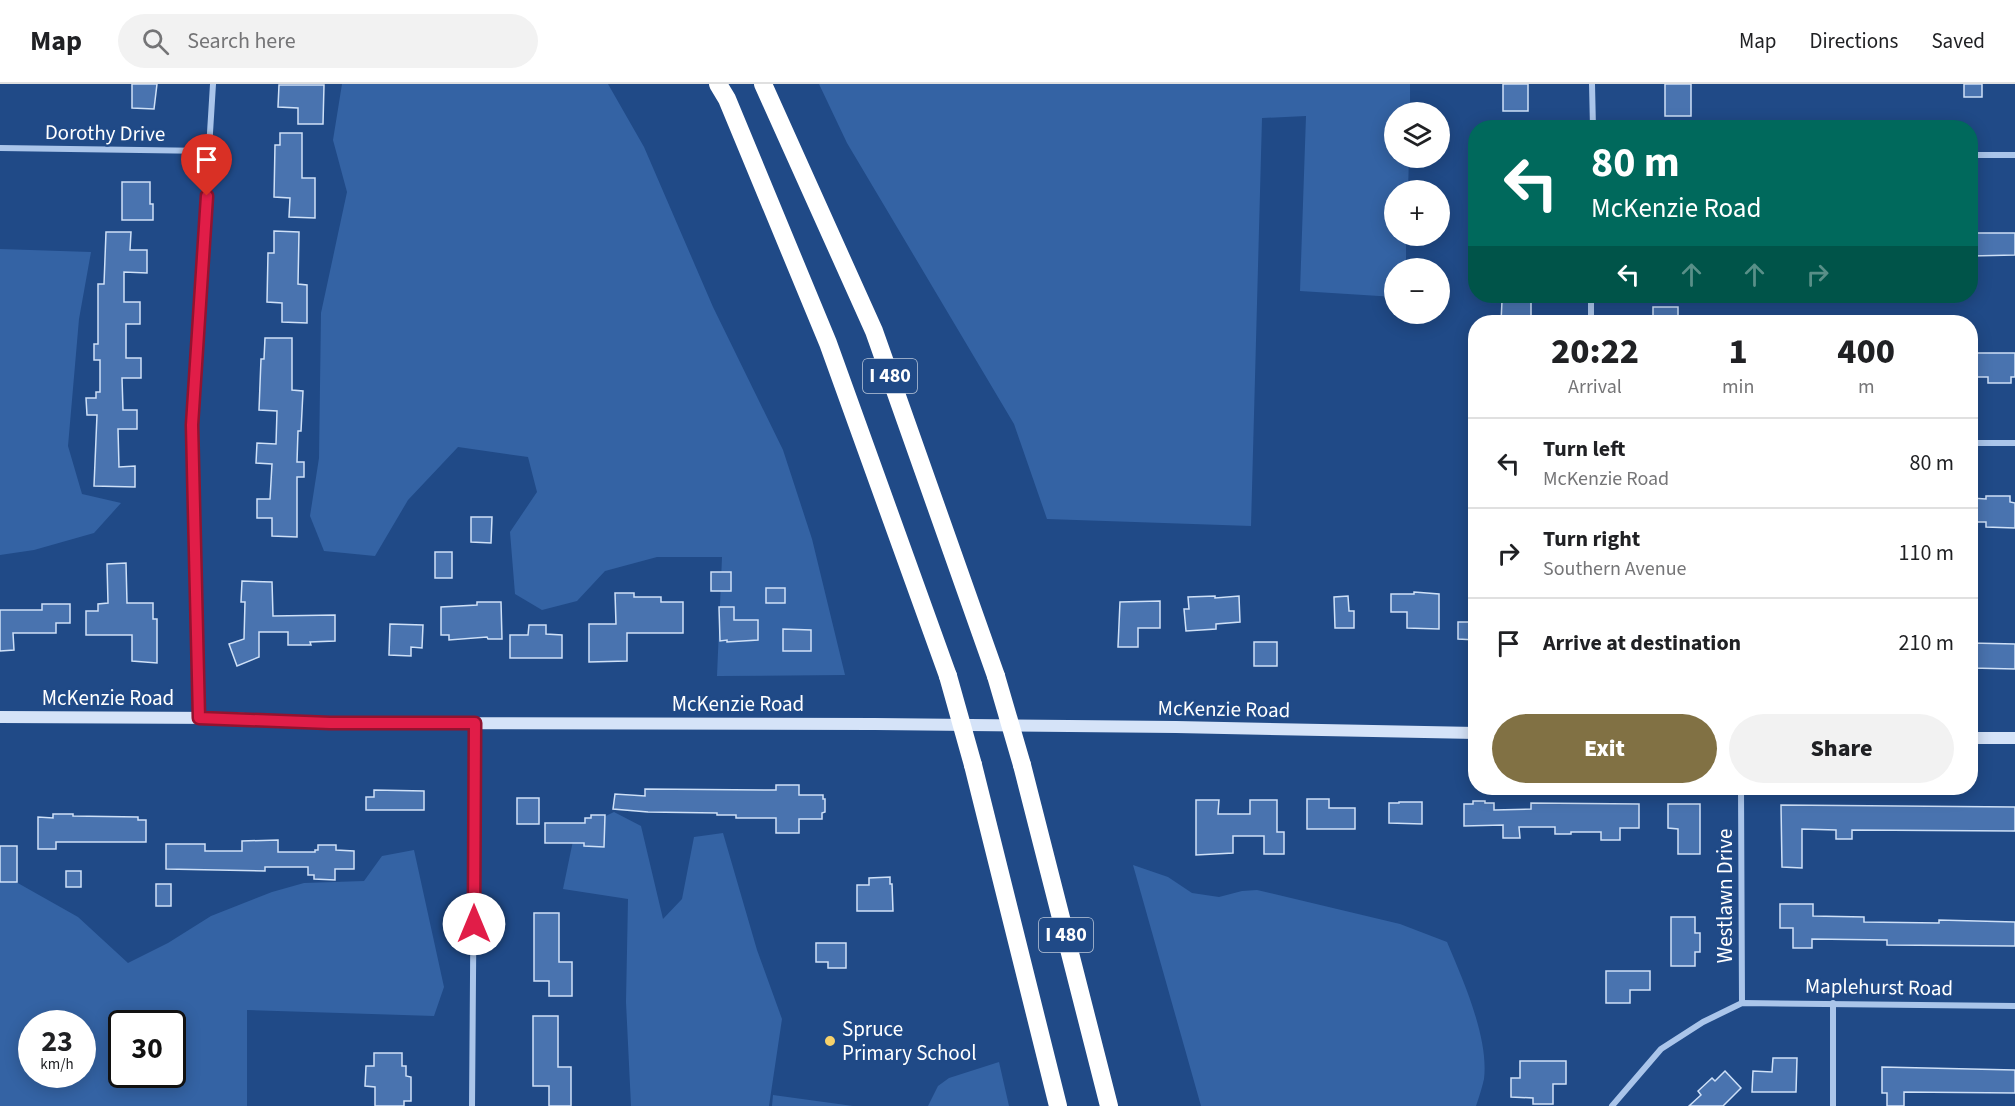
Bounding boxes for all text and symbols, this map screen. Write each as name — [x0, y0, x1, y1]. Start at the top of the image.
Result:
search box — [118, 14, 538, 68]
text: Map — [30, 21, 82, 61]
icon: search — [139, 25, 172, 58]
text: Search here — [187, 25, 296, 57]
text: Map — [1739, 26, 1777, 56]
text: Directions — [1810, 26, 1898, 56]
text: Saved — [1931, 26, 1985, 56]
map controls — [1384, 102, 1450, 324]
button: layers — [1384, 102, 1450, 168]
street label: Dorothy Drive — [45, 117, 165, 149]
text: 80 m — [1591, 133, 1680, 193]
pin — [181, 134, 232, 196]
icon: arrive — [190, 143, 223, 176]
icon: left — [1492, 144, 1570, 222]
button: + — [1384, 180, 1450, 246]
text: McKenzie Road — [1591, 189, 1761, 228]
button: − — [1384, 258, 1450, 324]
icon: left — [1612, 258, 1645, 291]
icon: ahead — [1675, 258, 1708, 291]
icon: ahead — [1738, 258, 1771, 291]
icon: right — [1801, 258, 1834, 291]
text: 20:22 — [1551, 326, 1639, 377]
text: 1 — [1729, 326, 1748, 377]
text: 400 — [1837, 326, 1895, 377]
road number: I 480 — [863, 359, 917, 393]
text: Arrival — [1568, 373, 1622, 401]
text: min — [1722, 373, 1754, 401]
text: m — [1858, 373, 1874, 401]
text: Turn left — [1543, 433, 1625, 465]
icon: left — [1492, 447, 1525, 480]
text: 80 m — [1909, 447, 1954, 479]
text: McKenzie Road — [1543, 465, 1669, 493]
text: Turn right — [1543, 523, 1640, 555]
icon: right — [1492, 537, 1525, 570]
text: 110 m — [1899, 537, 1954, 569]
text: Southern Avenue — [1543, 555, 1686, 583]
icon: arrive — [1492, 627, 1525, 660]
text: Arrive at destination — [1543, 627, 1741, 659]
text: 210 m — [1899, 627, 1954, 659]
street label: McKenzie Road — [42, 683, 174, 713]
street label: McKenzie Road — [672, 689, 804, 719]
street label: McKenzie Road — [1157, 693, 1291, 725]
button: Exit — [1492, 714, 1717, 783]
button: Share — [1729, 714, 1954, 783]
street label: Westlawn Drive — [1710, 829, 1740, 963]
position arrow — [442, 892, 506, 956]
road number: I 480 — [1039, 918, 1093, 952]
street label: Maplehurst Road — [1805, 971, 1953, 1003]
speed limit sign: 30 — [108, 1010, 186, 1088]
place label: Spruce Primary School — [842, 1014, 977, 1068]
text: 23 — [41, 1020, 73, 1063]
marker: Spruce Primary School — [823, 1034, 837, 1048]
text: km/h — [40, 1054, 74, 1075]

